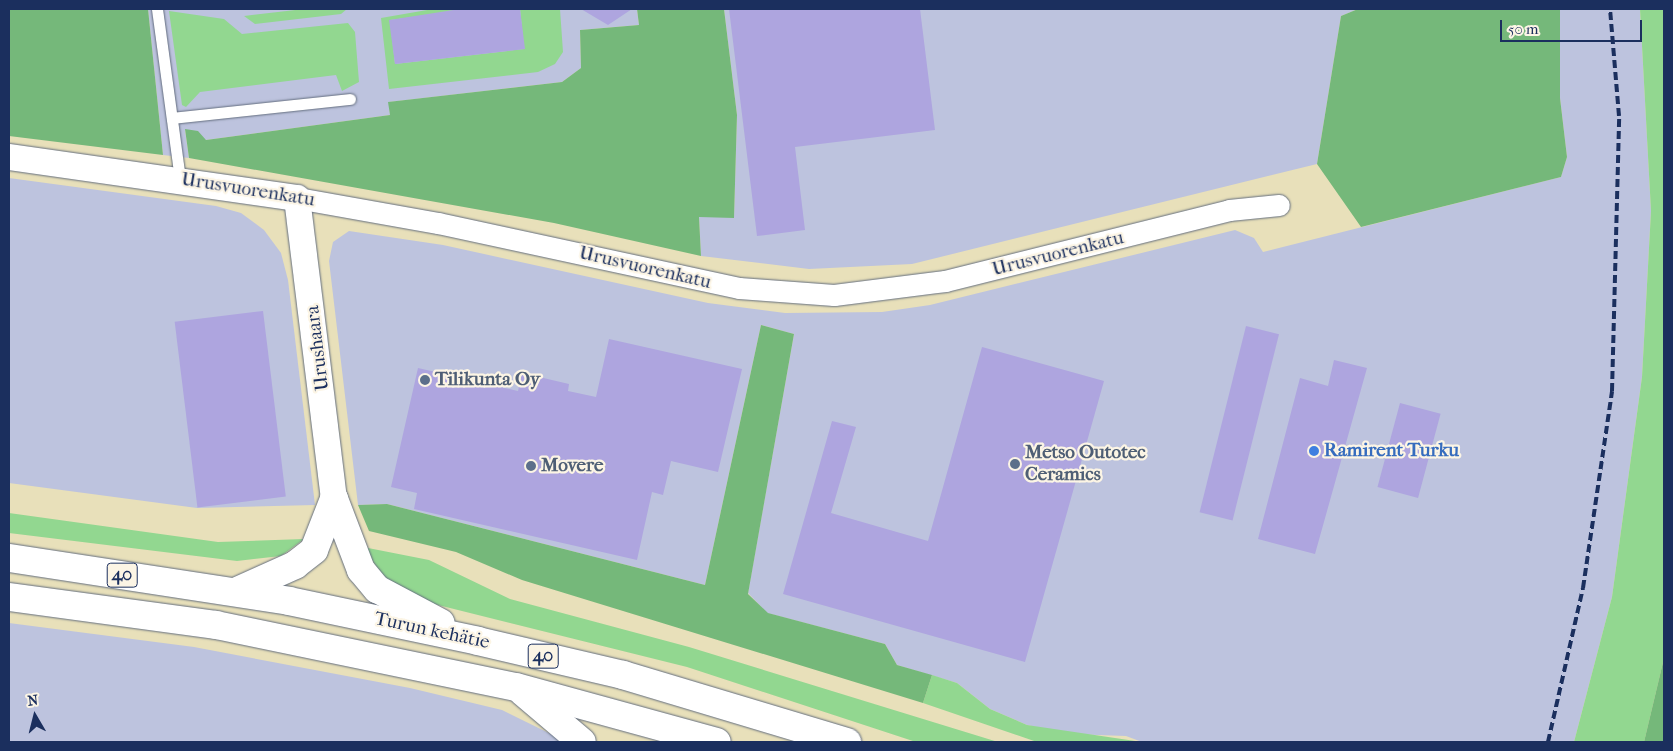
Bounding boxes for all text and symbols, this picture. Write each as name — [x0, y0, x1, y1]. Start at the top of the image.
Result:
scale bar — [1503, 10, 1646, 42]
text: 50 m — [1508, 20, 1538, 38]
street label: Urusvuorenkatu — [180, 168, 316, 212]
street label: Urusvuorenkatu — [990, 227, 1126, 281]
street label: Urusvuorenkatu — [577, 242, 713, 294]
street label: Urushaara — [301, 304, 335, 392]
place label: Tilikunta Oy — [435, 369, 540, 391]
marker: Tilikunta Oy — [419, 374, 431, 386]
place label: Ramirent Turku — [1324, 440, 1459, 462]
place label: Metso Outotec Ceramics — [1025, 442, 1146, 486]
marker: Ramirent Turku — [1308, 445, 1320, 457]
place label: Movere — [541, 455, 603, 477]
marker: Metso Outotec Ceramics — [1009, 458, 1021, 470]
marker: Movere — [525, 460, 537, 472]
road number: 40 — [106, 560, 138, 590]
street label: Turun kehätie — [372, 608, 492, 654]
road number: 40 — [527, 640, 559, 671]
north arrow — [10, 691, 60, 741]
text: N — [26, 691, 39, 710]

